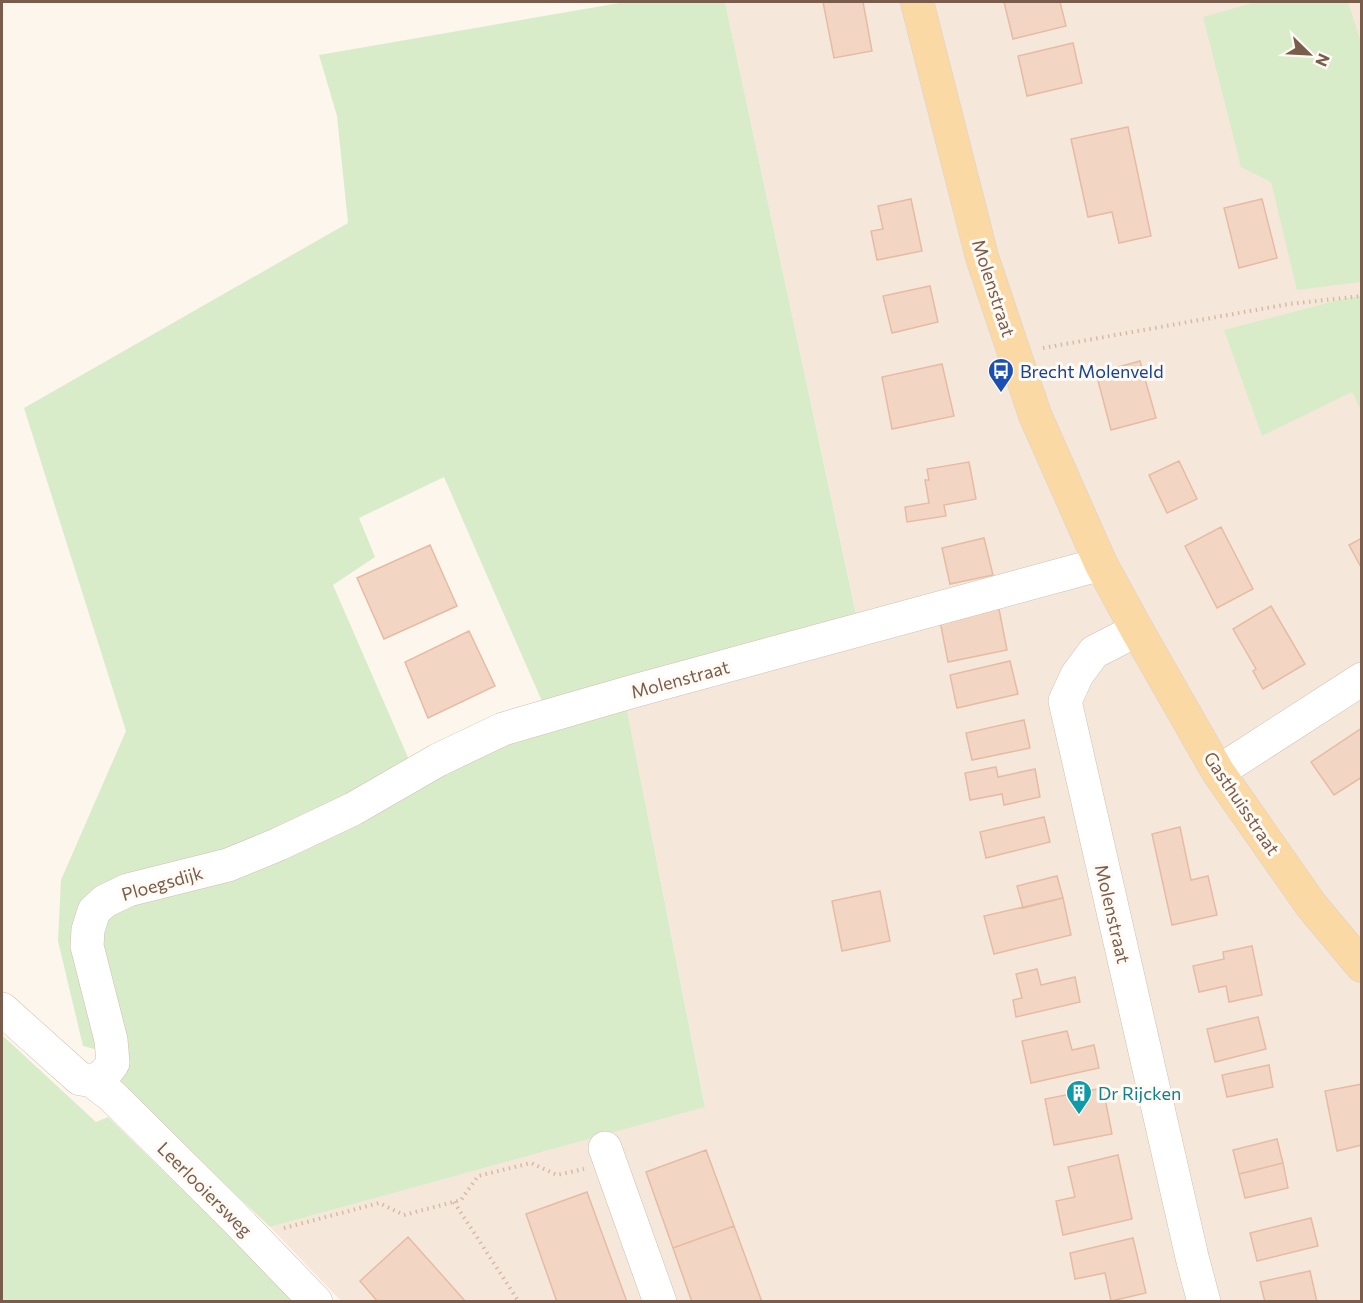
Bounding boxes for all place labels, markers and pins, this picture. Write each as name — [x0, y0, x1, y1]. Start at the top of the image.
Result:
bus stop icon: Brecht Molenveld — [986, 356, 1016, 394]
place label: Brecht Molenveld — [1020, 360, 1164, 382]
building icon: Dr Rijcken — [1064, 1078, 1094, 1116]
place label: Dr Rijcken — [1098, 1082, 1181, 1104]

